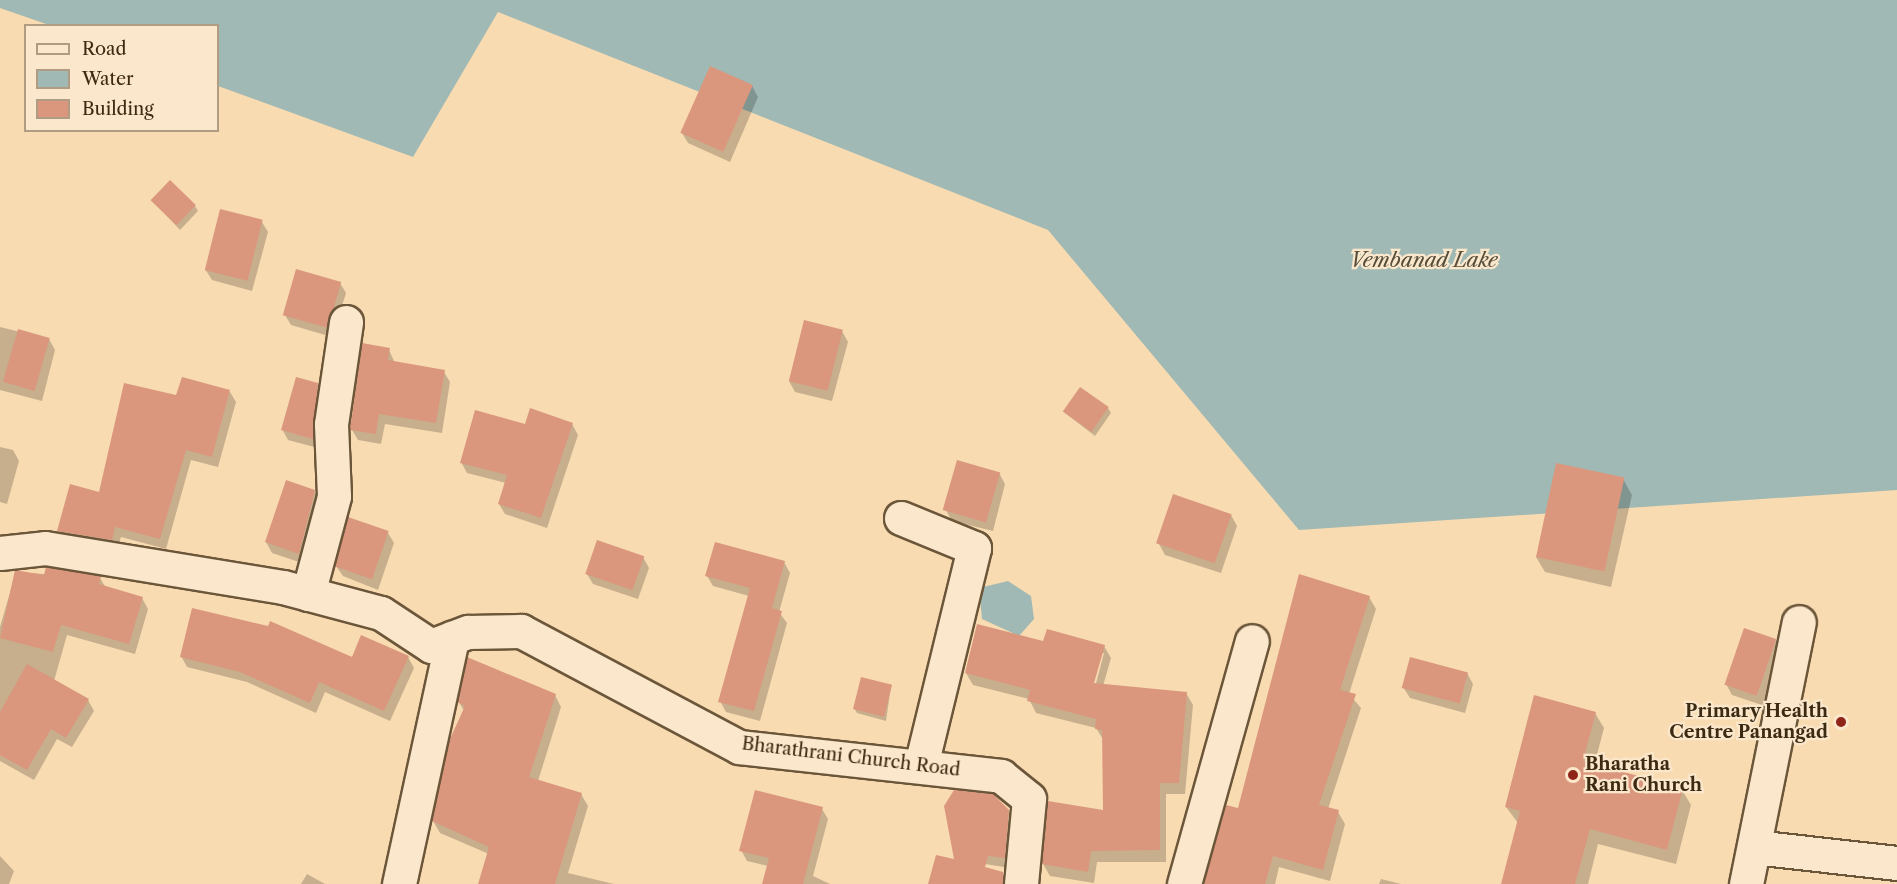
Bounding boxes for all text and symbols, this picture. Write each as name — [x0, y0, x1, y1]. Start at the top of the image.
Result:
legend — [24, 24, 219, 132]
text: Road — [82, 38, 127, 60]
text: Water — [82, 68, 134, 90]
text: Building — [82, 98, 154, 120]
water label: Vembanad Lake — [1350, 248, 1498, 272]
place label: Primary Health Centre Panangad — [1669, 701, 1828, 744]
marker: Primary Health Centre Panangad — [1832, 713, 1850, 731]
street label: Bharathrani Church Road — [741, 733, 961, 781]
place label: Bharatha Rani Church — [1585, 754, 1702, 796]
marker: Bharatha Rani Church — [1566, 768, 1580, 782]

